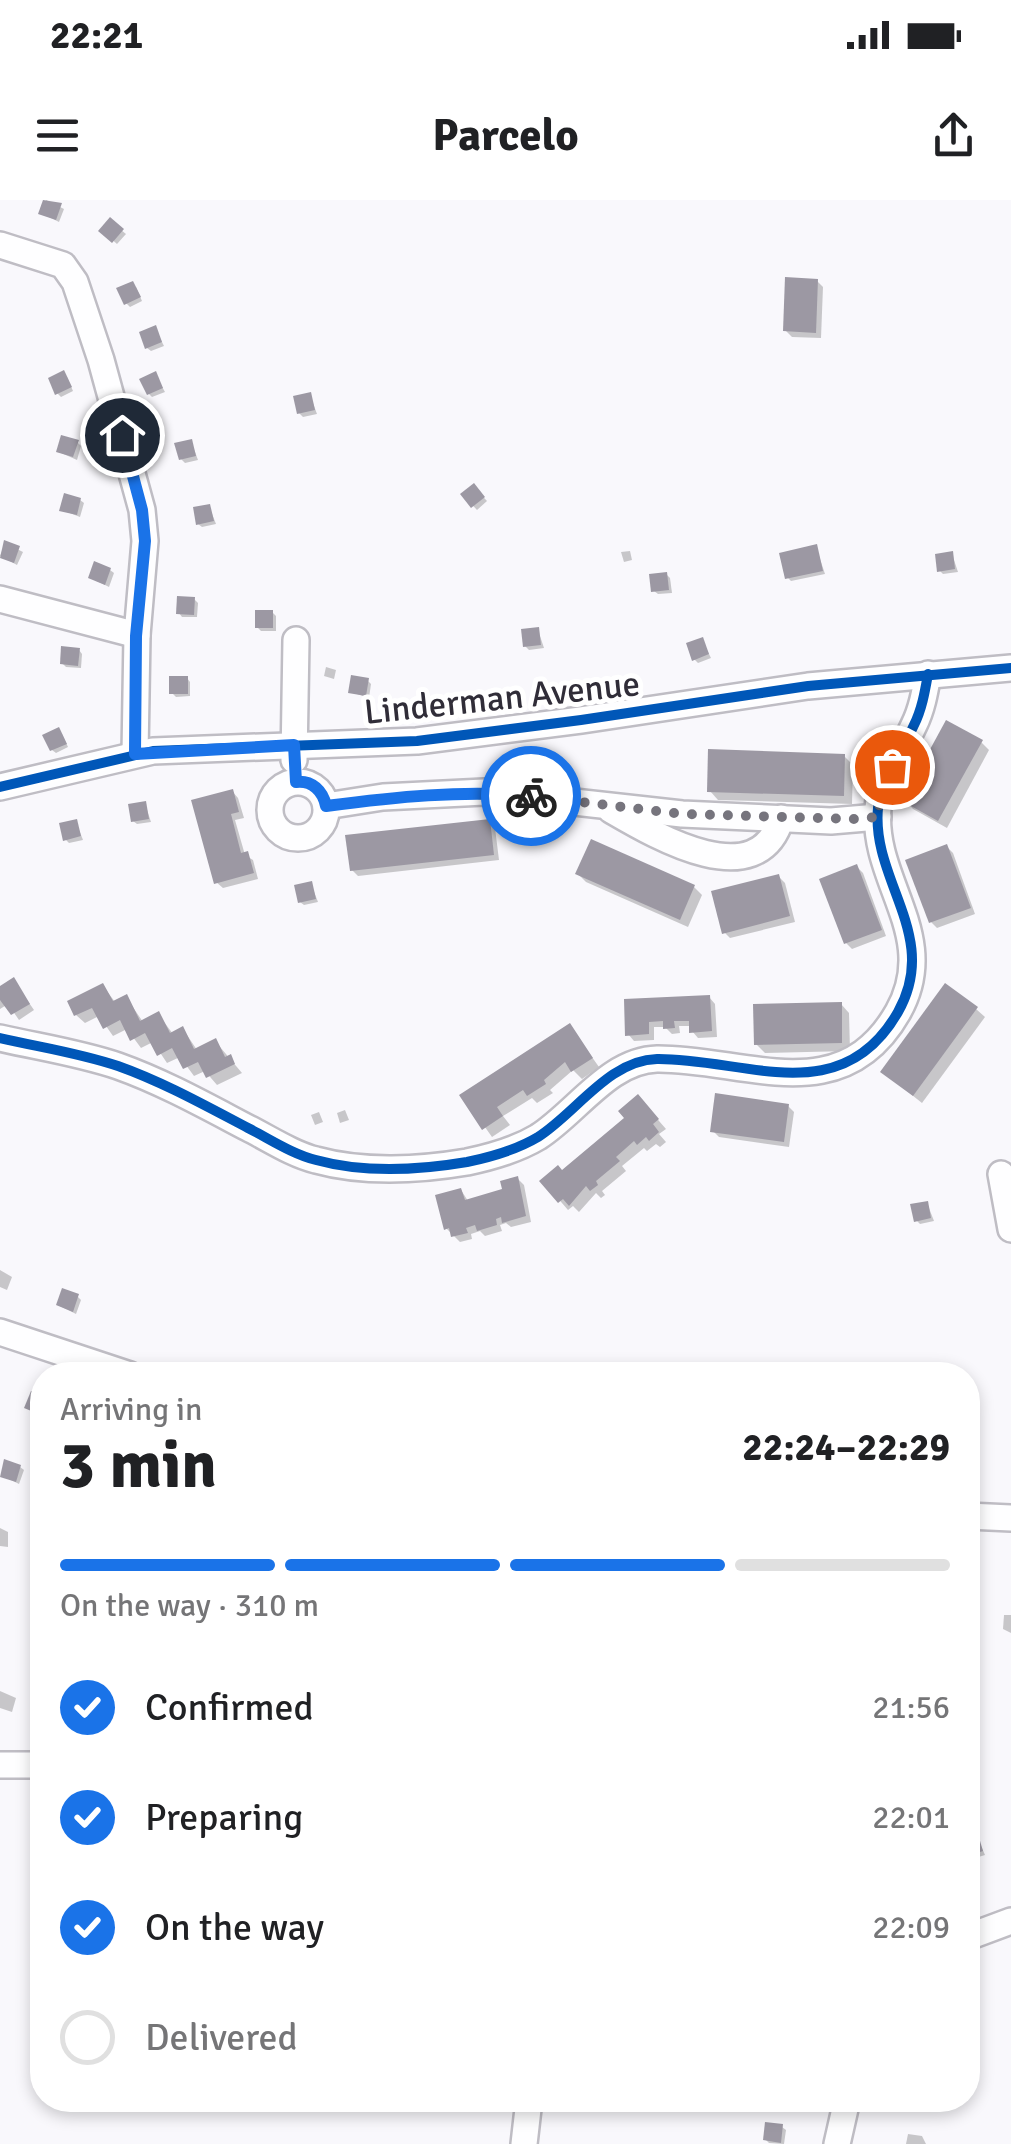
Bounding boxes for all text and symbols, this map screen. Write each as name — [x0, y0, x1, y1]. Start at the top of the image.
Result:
text: 22:21 — [50, 12, 143, 59]
icon: menu — [30, 108, 85, 163]
text: Parcelo — [432, 108, 579, 163]
icon: share — [926, 108, 981, 163]
pin — [80, 393, 165, 478]
icon: home — [95, 408, 150, 463]
street label: Linderman Avenue — [362, 662, 642, 734]
pin — [850, 725, 935, 810]
icon: bag — [865, 740, 920, 795]
courier — [481, 746, 581, 846]
icon: bike — [504, 769, 559, 824]
text: Arriving in — [60, 1390, 202, 1429]
text: 22:24–22:29 — [742, 1424, 950, 1471]
text: 3 min — [60, 1426, 217, 1506]
text: On the way · 310 m — [60, 1586, 319, 1625]
icon: check — [60, 1680, 115, 1735]
text: Confirmed — [145, 1684, 314, 1731]
text: 21:56 — [872, 1688, 950, 1727]
icon: check — [60, 1790, 115, 1845]
text: Preparing — [145, 1794, 303, 1841]
text: 22:01 — [872, 1798, 950, 1837]
icon: check — [60, 1900, 115, 1955]
text: On the way — [145, 1904, 324, 1951]
text: 22:09 — [872, 1908, 950, 1947]
text: Delivered — [145, 2014, 298, 2061]

